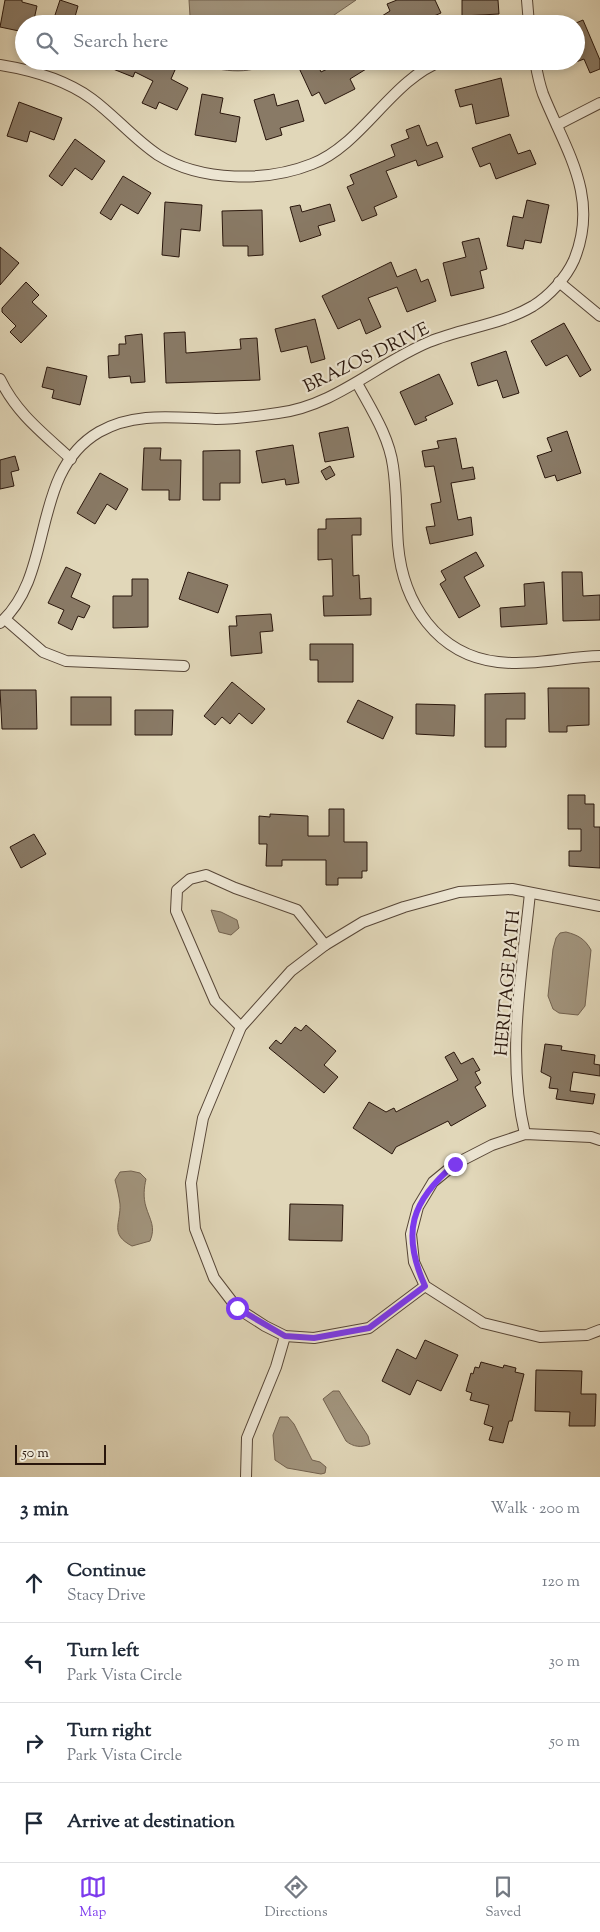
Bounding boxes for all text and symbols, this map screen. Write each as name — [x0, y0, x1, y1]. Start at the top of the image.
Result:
search box — [15, 15, 585, 70]
icon: search — [33, 29, 61, 57]
text: Search here — [73, 29, 168, 56]
street label: BRAZOS DRIVE — [299, 317, 434, 401]
street label: HERITAGE PATH — [490, 909, 528, 1057]
route end — [444, 1153, 467, 1176]
route start — [226, 1297, 249, 1320]
scale bar — [15, 1442, 106, 1465]
text: 50 m — [22, 1444, 49, 1464]
text: 3 min — [20, 1495, 69, 1525]
text: Walk · 200 m — [491, 1498, 580, 1521]
text: Continue — [67, 1558, 146, 1585]
icon: ahead — [20, 1569, 48, 1597]
text: 120 m — [542, 1571, 580, 1594]
text: Stacy Drive — [67, 1585, 146, 1608]
text: Turn left — [67, 1638, 139, 1665]
icon: left — [20, 1649, 48, 1677]
text: 30 m — [549, 1651, 580, 1674]
text: Park Vista Circle — [67, 1665, 182, 1688]
text: Turn right — [67, 1718, 151, 1745]
icon: right — [20, 1729, 48, 1757]
text: 50 m — [549, 1731, 580, 1754]
text: Park Vista Circle — [67, 1745, 182, 1768]
icon: arrive — [20, 1809, 48, 1837]
text: Arrive at destination — [67, 1809, 235, 1836]
tab: Map — [79, 1873, 107, 1923]
tab: Directions — [264, 1873, 328, 1923]
tab: Saved — [485, 1873, 521, 1923]

